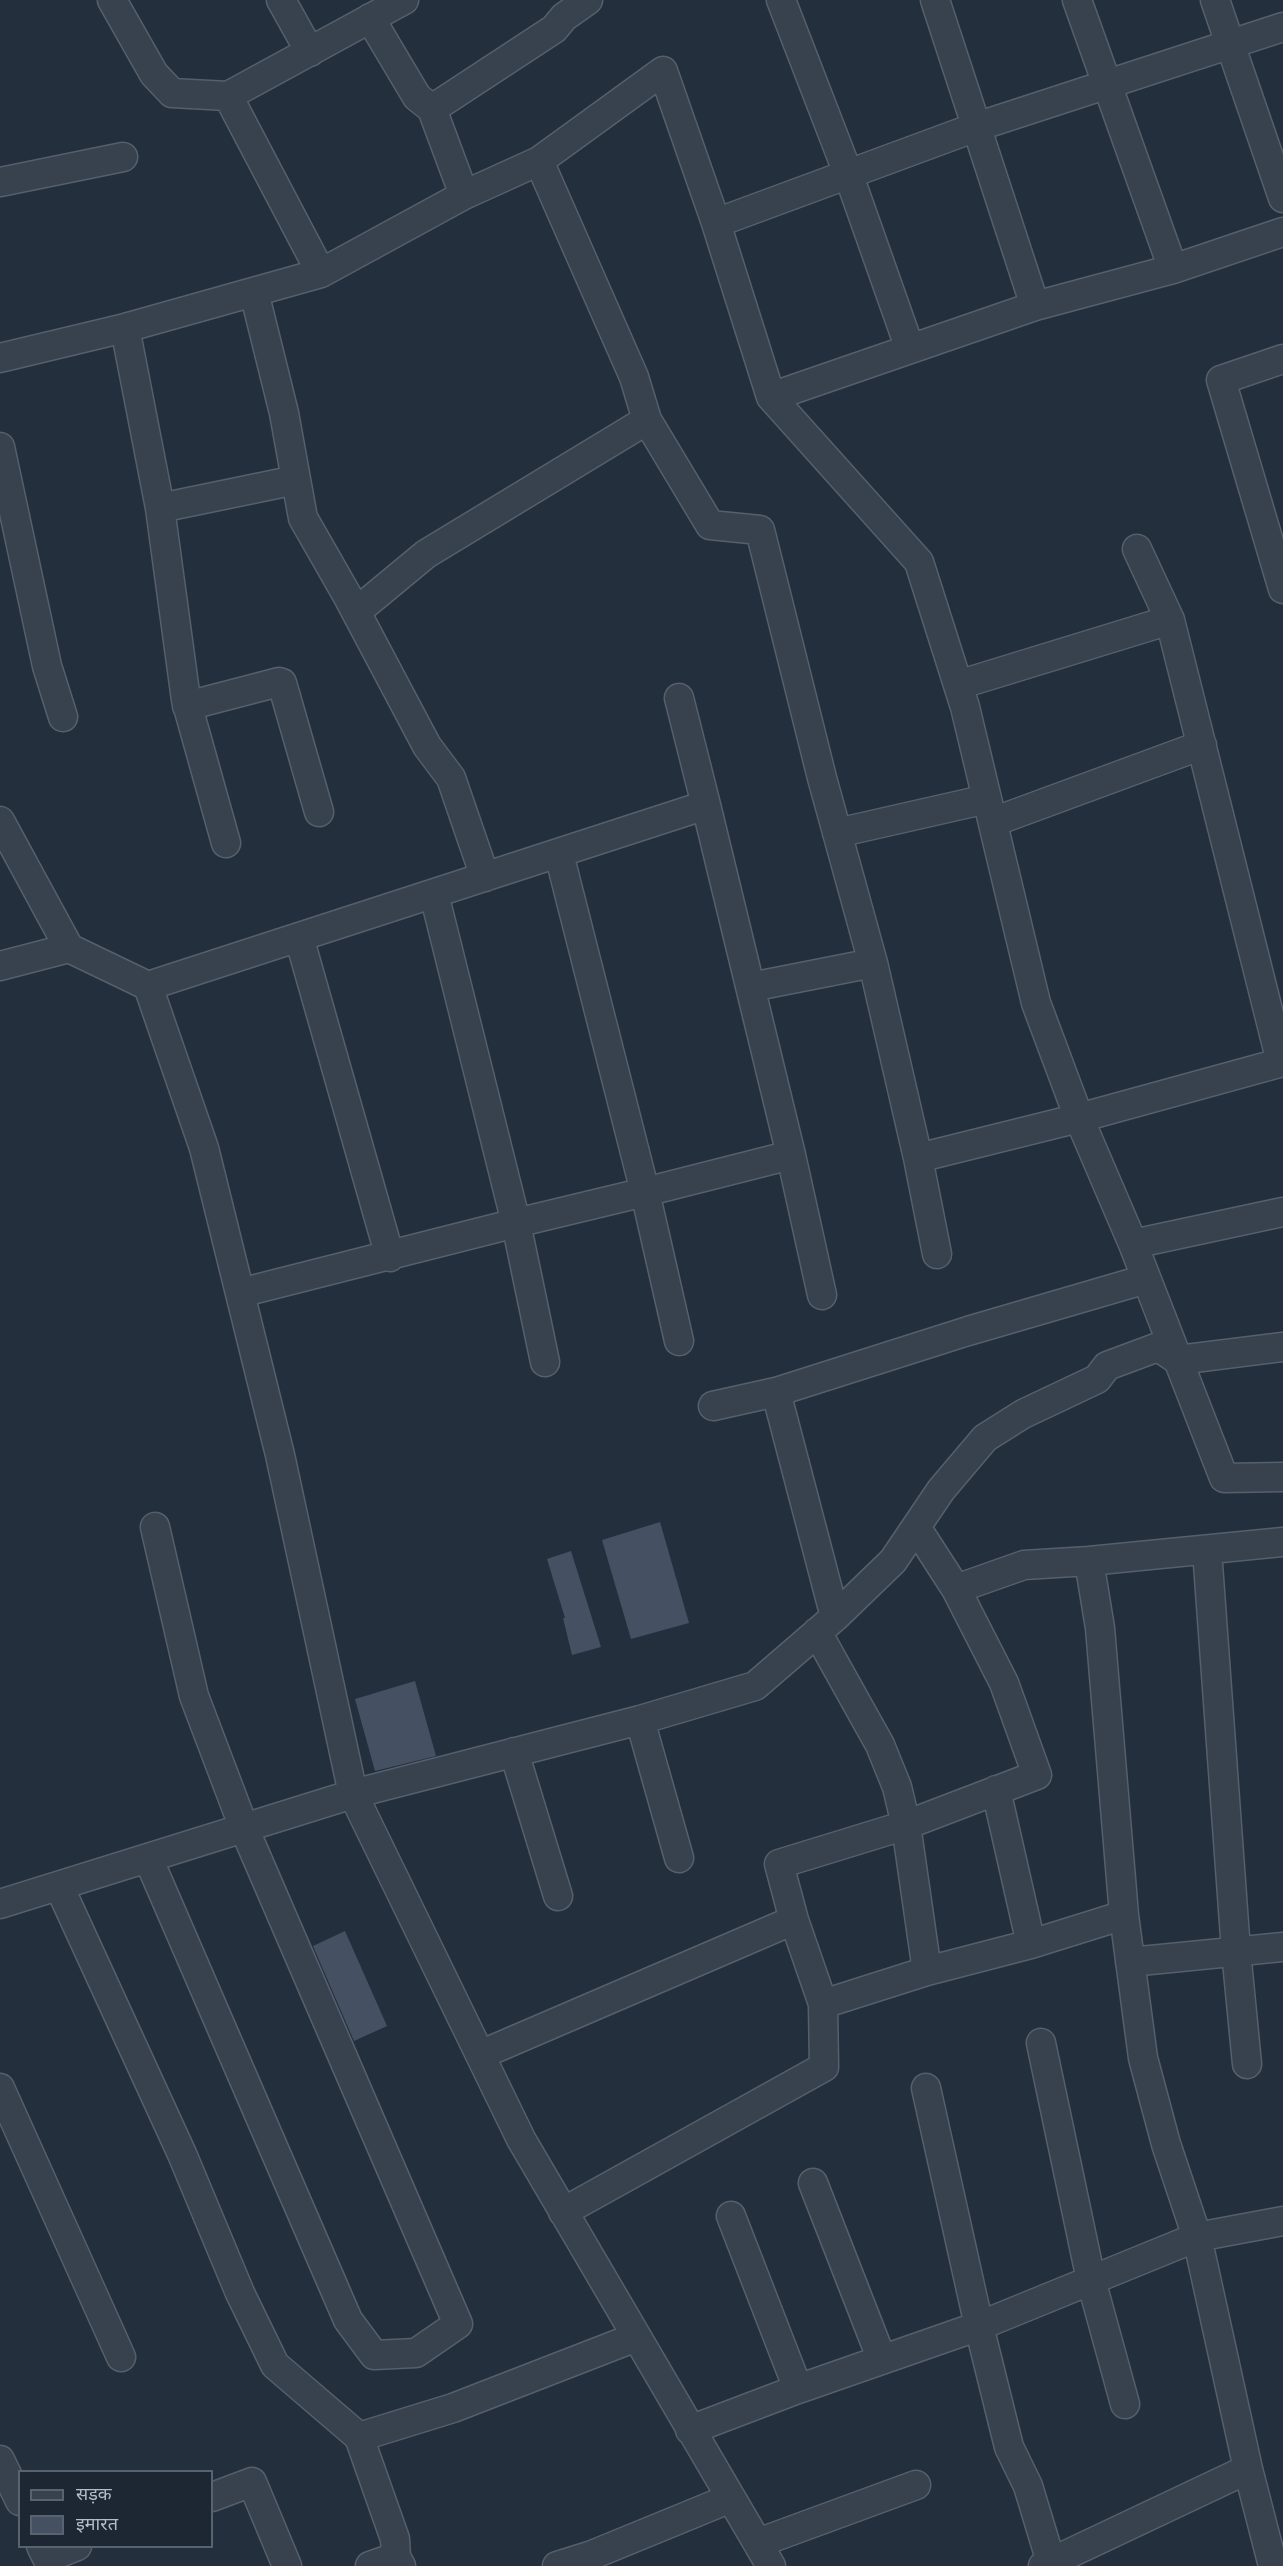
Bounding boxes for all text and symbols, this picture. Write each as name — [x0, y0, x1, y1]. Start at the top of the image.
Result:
legend — [18, 2470, 213, 2548]
text: सड़क — [76, 2483, 112, 2504]
text: इमारत — [76, 2513, 118, 2534]

